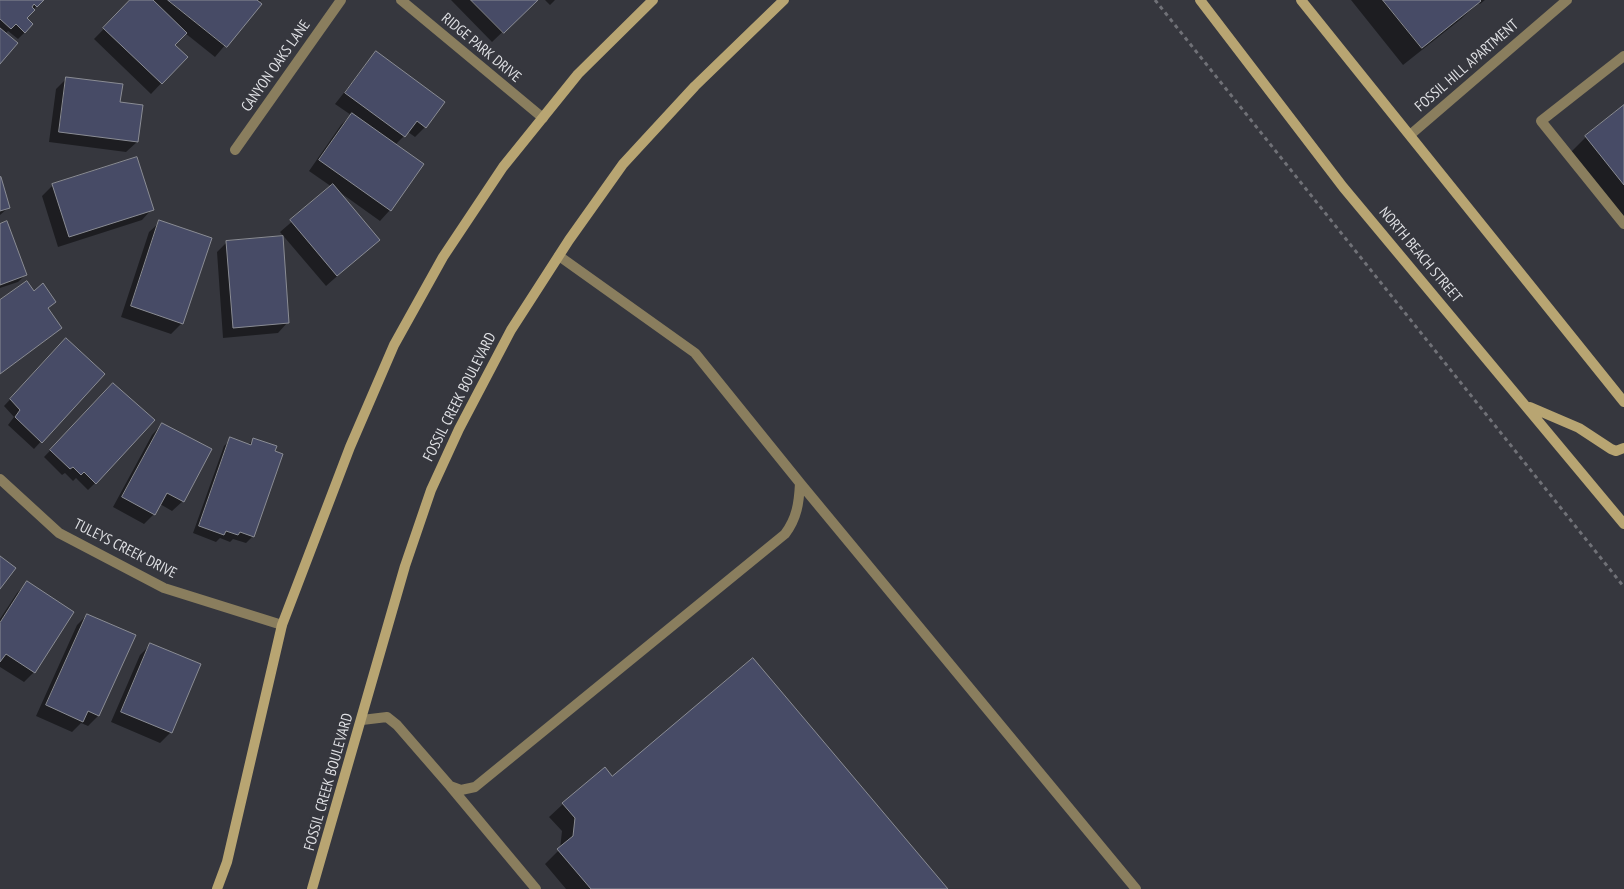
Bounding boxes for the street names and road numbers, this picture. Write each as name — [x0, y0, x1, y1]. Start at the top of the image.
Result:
street label: RIDGE PARK DRIVE — [438, 9, 524, 87]
street label: FOSSIL HILL APARTMENT — [1411, 16, 1523, 116]
street label: CANYON OAKS LANE — [238, 17, 314, 115]
street label: NORTH BEACH STREET — [1375, 204, 1465, 306]
street label: FOSSIL CREEK BOULEVARD — [420, 330, 500, 464]
street label: TULEYS CREEK DRIVE — [71, 515, 179, 583]
street label: FOSSIL CREEK BOULEVARD — [301, 711, 357, 853]

